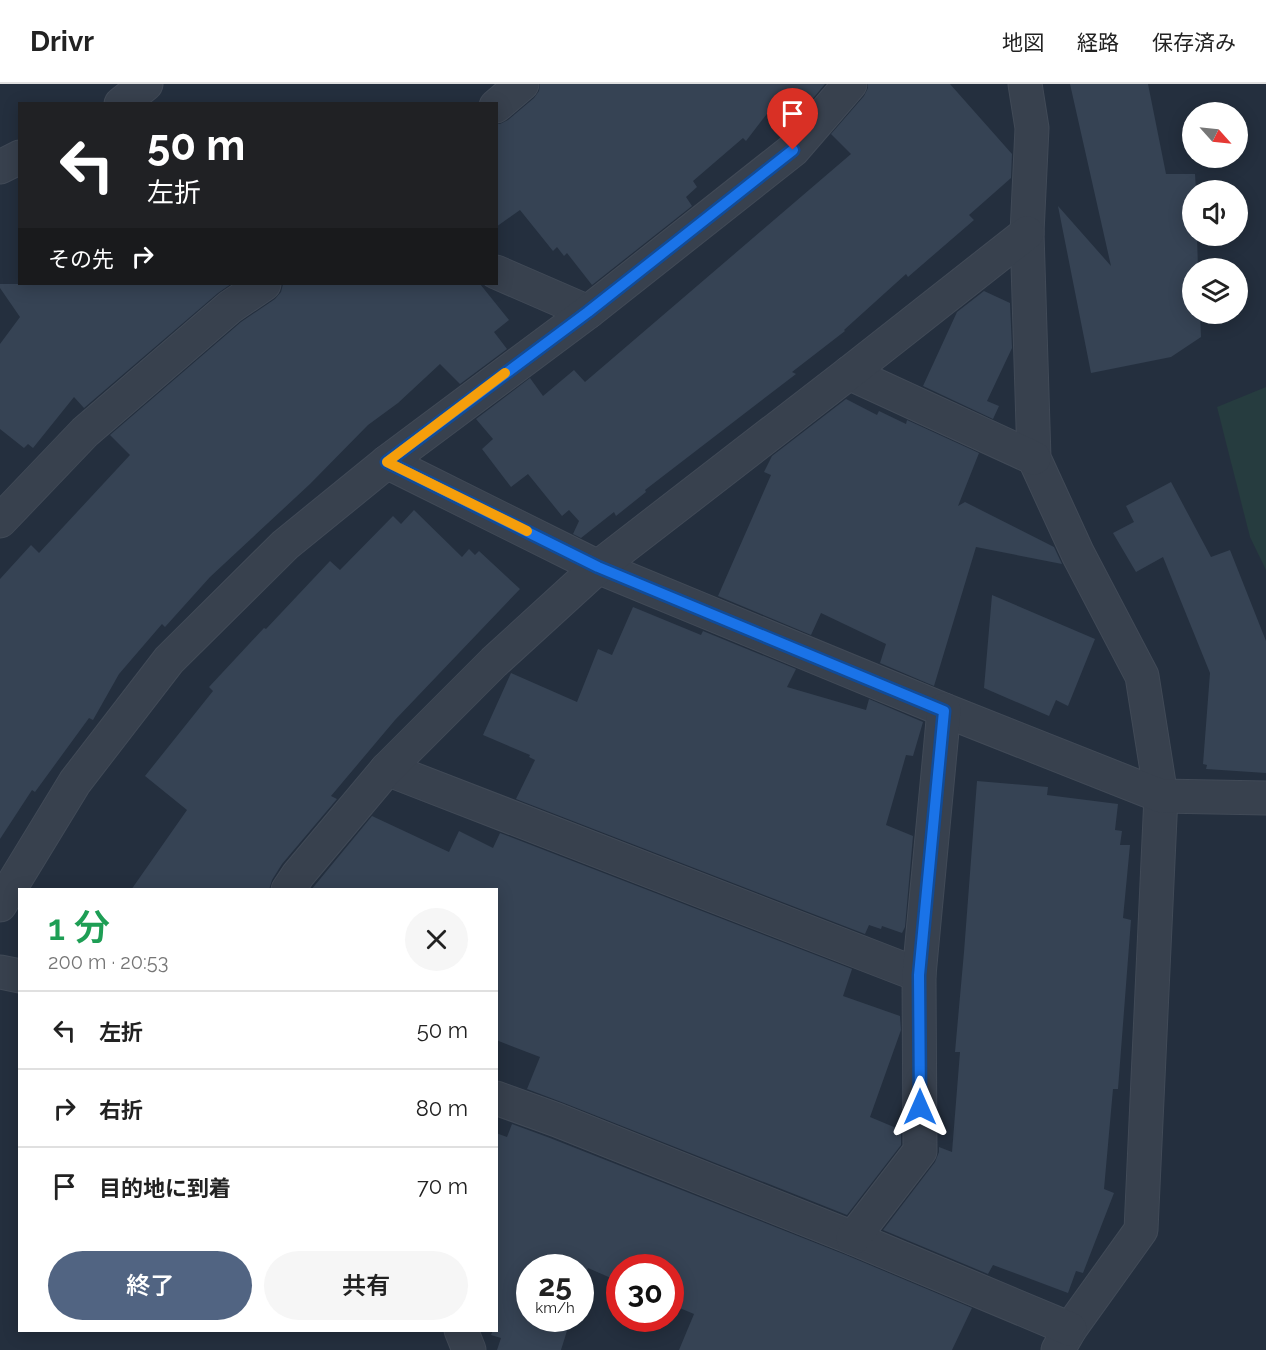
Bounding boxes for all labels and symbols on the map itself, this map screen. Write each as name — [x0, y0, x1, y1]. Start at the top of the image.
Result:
pin — [767, 88, 818, 150]
north arrow — [1182, 102, 1248, 168]
position arrow — [888, 1075, 952, 1139]
speed limit sign: 30 — [606, 1254, 684, 1332]

